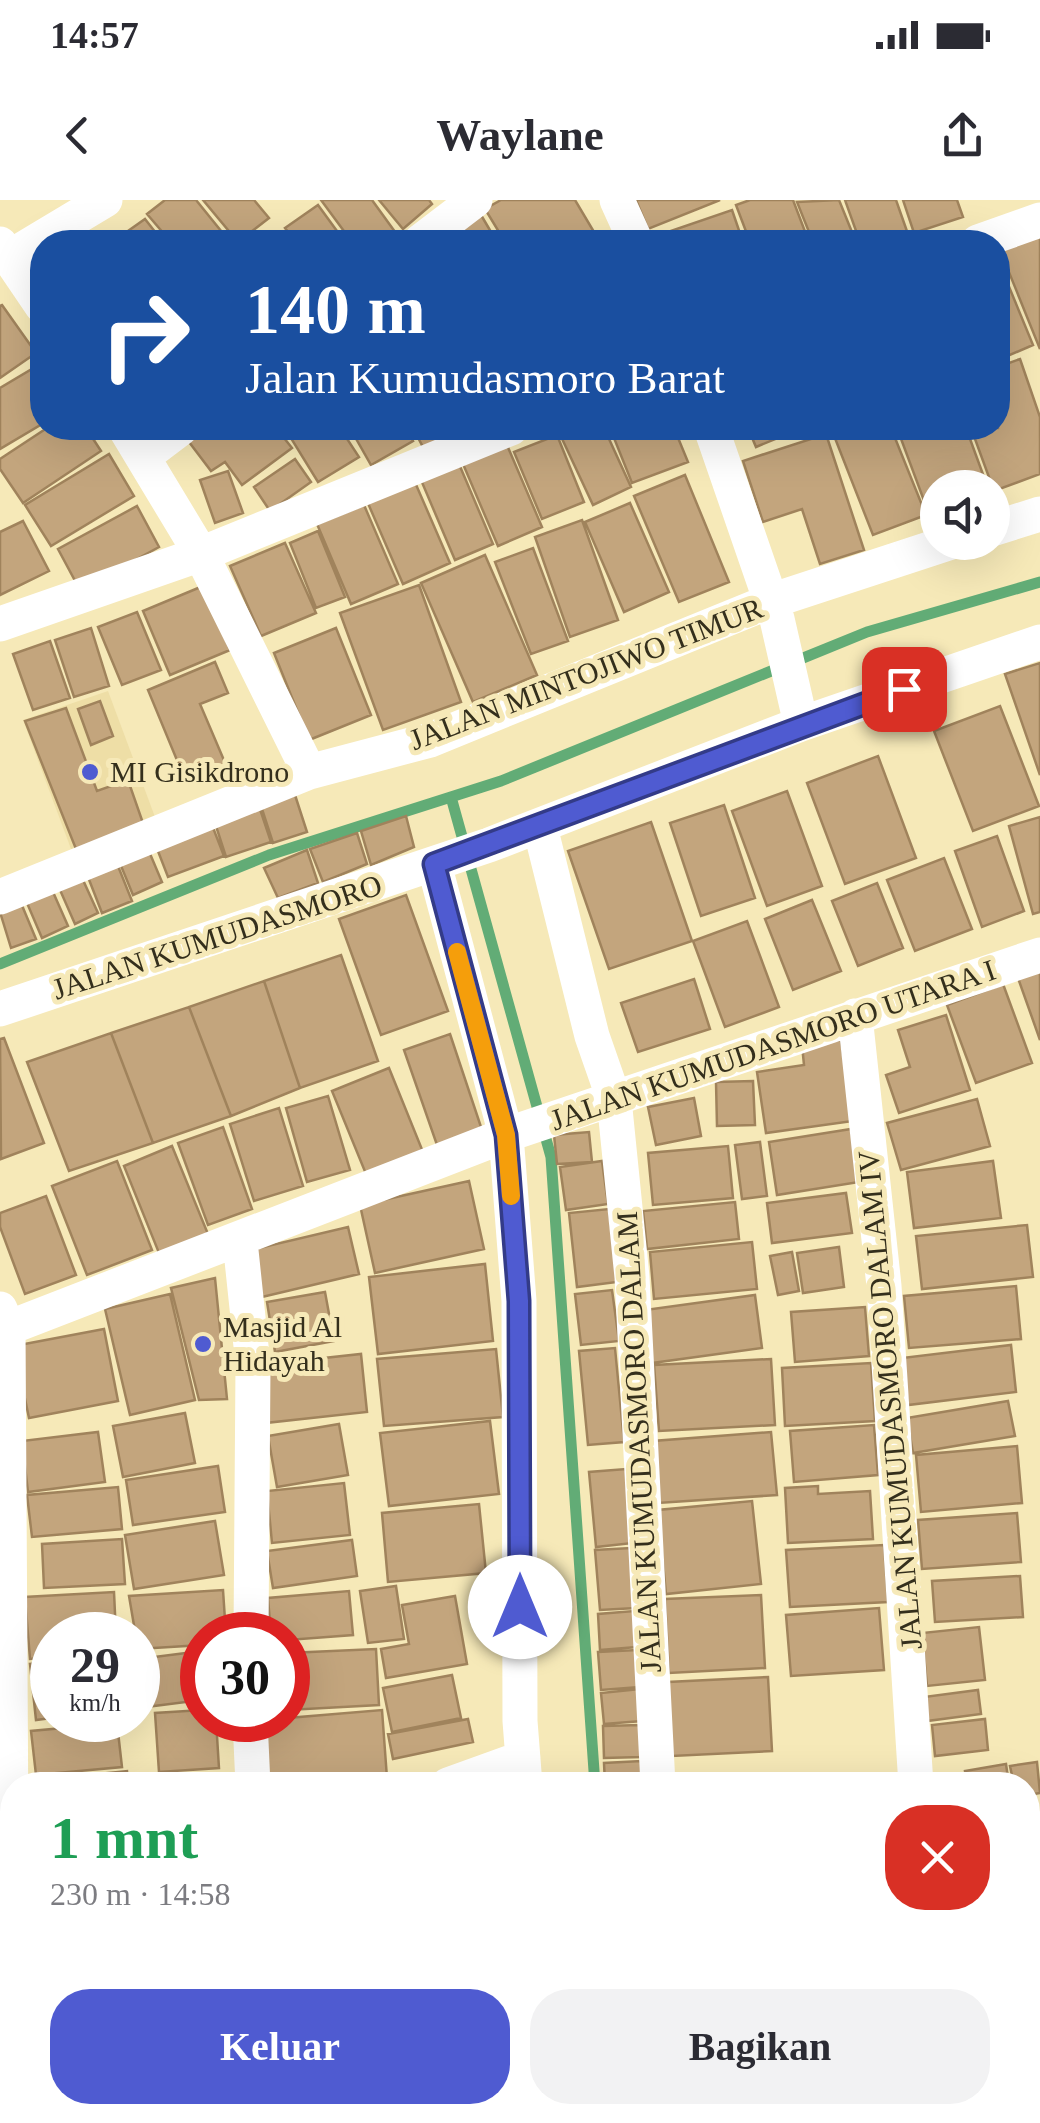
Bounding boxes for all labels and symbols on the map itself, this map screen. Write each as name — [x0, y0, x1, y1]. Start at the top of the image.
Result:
street label: JALAN MINTOJIWO TIMUR — [405, 591, 767, 756]
pin — [862, 647, 947, 732]
place label: MI Gisikdrono — [110, 755, 289, 788]
marker: MI Gisikdrono — [79, 761, 101, 783]
street label: JALAN KUMUDASMORO — [48, 868, 386, 1005]
street label: JALAN KUMUDASMORO UTARA I — [546, 953, 1000, 1136]
street label: JALAN KUMUDASMORO DALAM IV — [851, 1149, 928, 1651]
street label: JALAN KUMUDASMORO DALAM — [610, 1211, 667, 1673]
place label: Masjid Al Hidayah — [223, 1310, 342, 1377]
marker: Masjid Al Hidayah — [192, 1333, 214, 1355]
position arrow — [468, 1555, 572, 1659]
speed limit sign: 30 — [180, 1612, 310, 1742]

